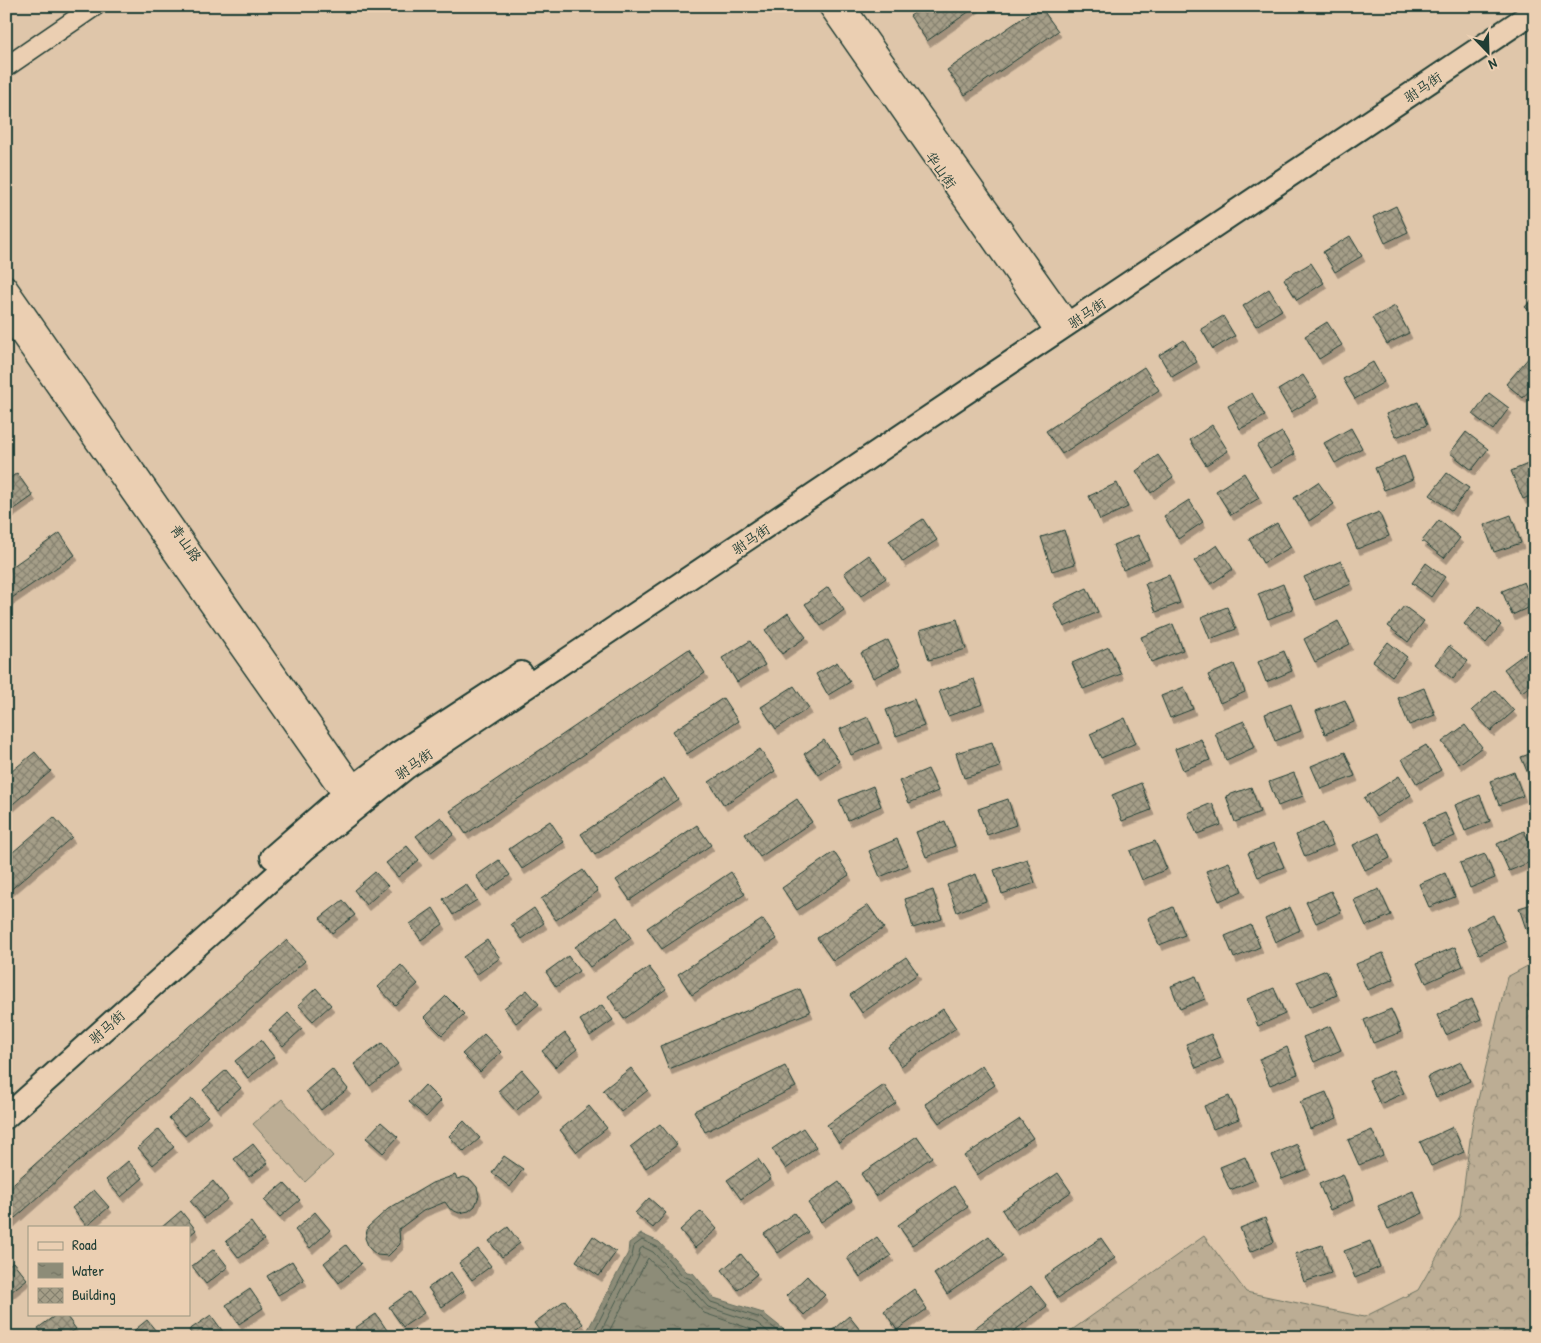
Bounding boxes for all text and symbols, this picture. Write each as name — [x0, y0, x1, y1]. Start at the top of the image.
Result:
north arrow — [1464, 28, 1514, 78]
text: N — [1486, 54, 1500, 75]
street label: 驸马街 — [1400, 67, 1445, 106]
street label: 华山街 — [922, 147, 961, 192]
street label: 驸马街 — [1064, 293, 1109, 332]
street label: 驸马街 — [728, 519, 773, 558]
street label: 青山路 — [167, 520, 206, 565]
street label: 驸马街 — [391, 744, 436, 783]
street label: 驸马街 — [85, 1006, 129, 1048]
legend — [28, 1226, 190, 1316]
text: Road — [72, 1234, 97, 1255]
text: Water — [72, 1260, 104, 1281]
text: Building — [72, 1284, 116, 1305]

